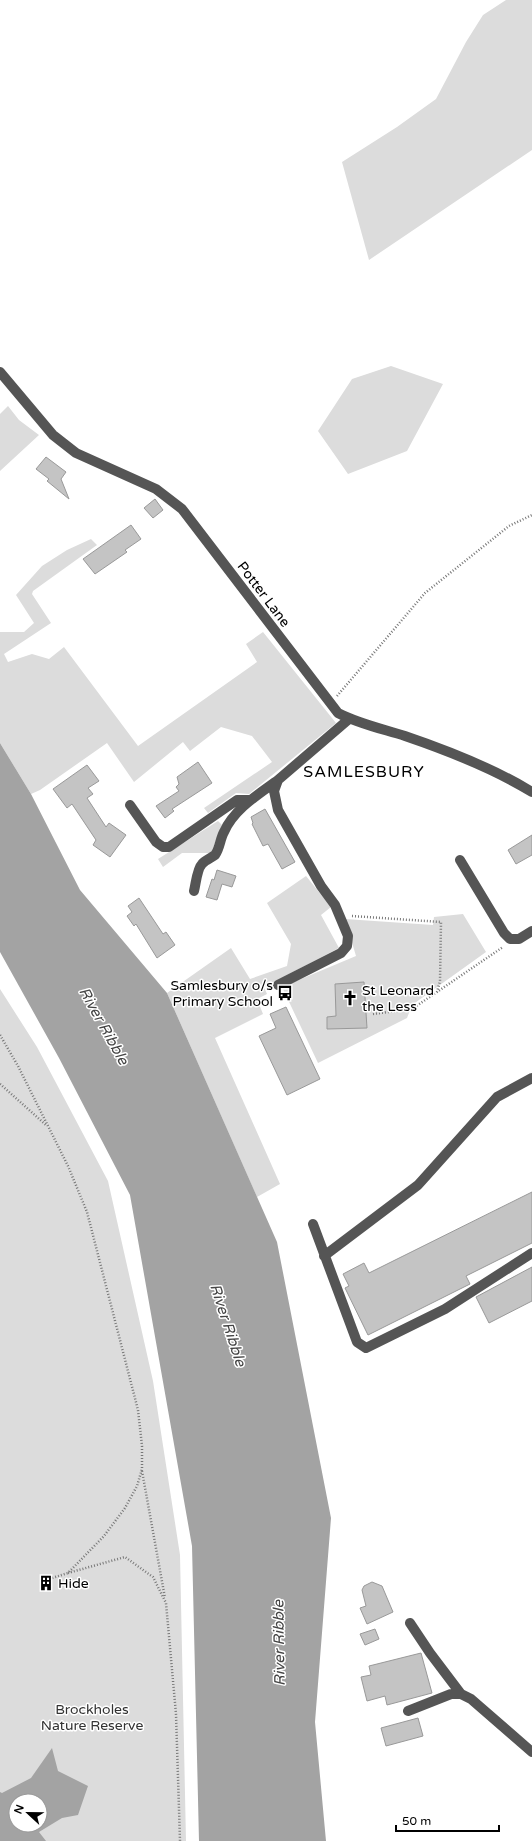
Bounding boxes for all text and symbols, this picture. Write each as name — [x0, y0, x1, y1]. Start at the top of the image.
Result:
street label: Potter Lane — [233, 558, 294, 630]
district label: SAMLESBURY — [303, 762, 425, 782]
place label: Samlesbury o/s Primary School — [170, 977, 273, 1010]
place label: St Leonard the Less — [362, 982, 434, 1015]
water label: River Ribble — [75, 984, 133, 1069]
bus stop icon: Samlesbury o/s Primary School — [276, 984, 294, 1002]
church icon: St Leonard the Less — [341, 989, 359, 1007]
water label: River Ribble — [206, 1281, 250, 1370]
building icon: Hide — [37, 1574, 55, 1592]
place label: Hide — [58, 1575, 89, 1592]
water label: River Ribble — [269, 1598, 289, 1686]
park label: Brockholes Nature Reserve — [41, 1701, 143, 1734]
north arrow — [8, 1793, 48, 1833]
text: N — [12, 1803, 27, 1816]
scale bar — [396, 1807, 499, 1833]
text: 50 m — [402, 1814, 431, 1828]

